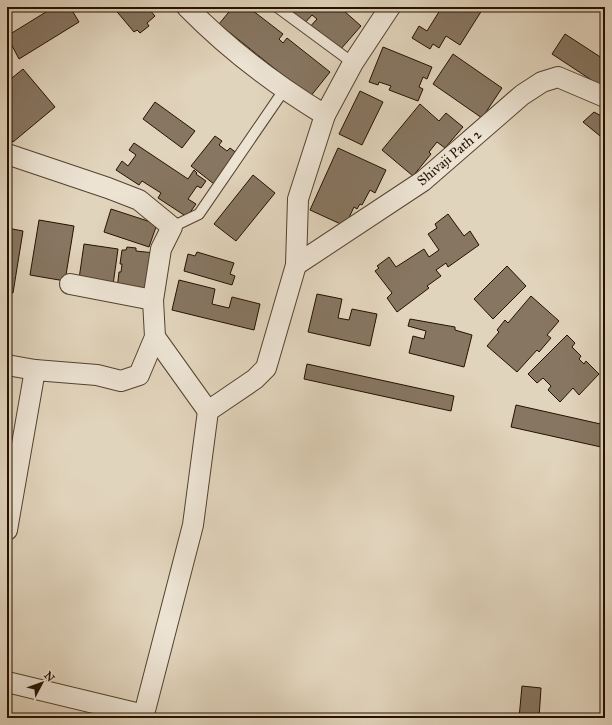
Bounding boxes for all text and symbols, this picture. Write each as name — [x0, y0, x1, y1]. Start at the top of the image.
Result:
street label: Shivaji Path 2 — [414, 126, 485, 189]
north arrow — [22, 663, 62, 703]
text: N — [41, 669, 58, 685]

